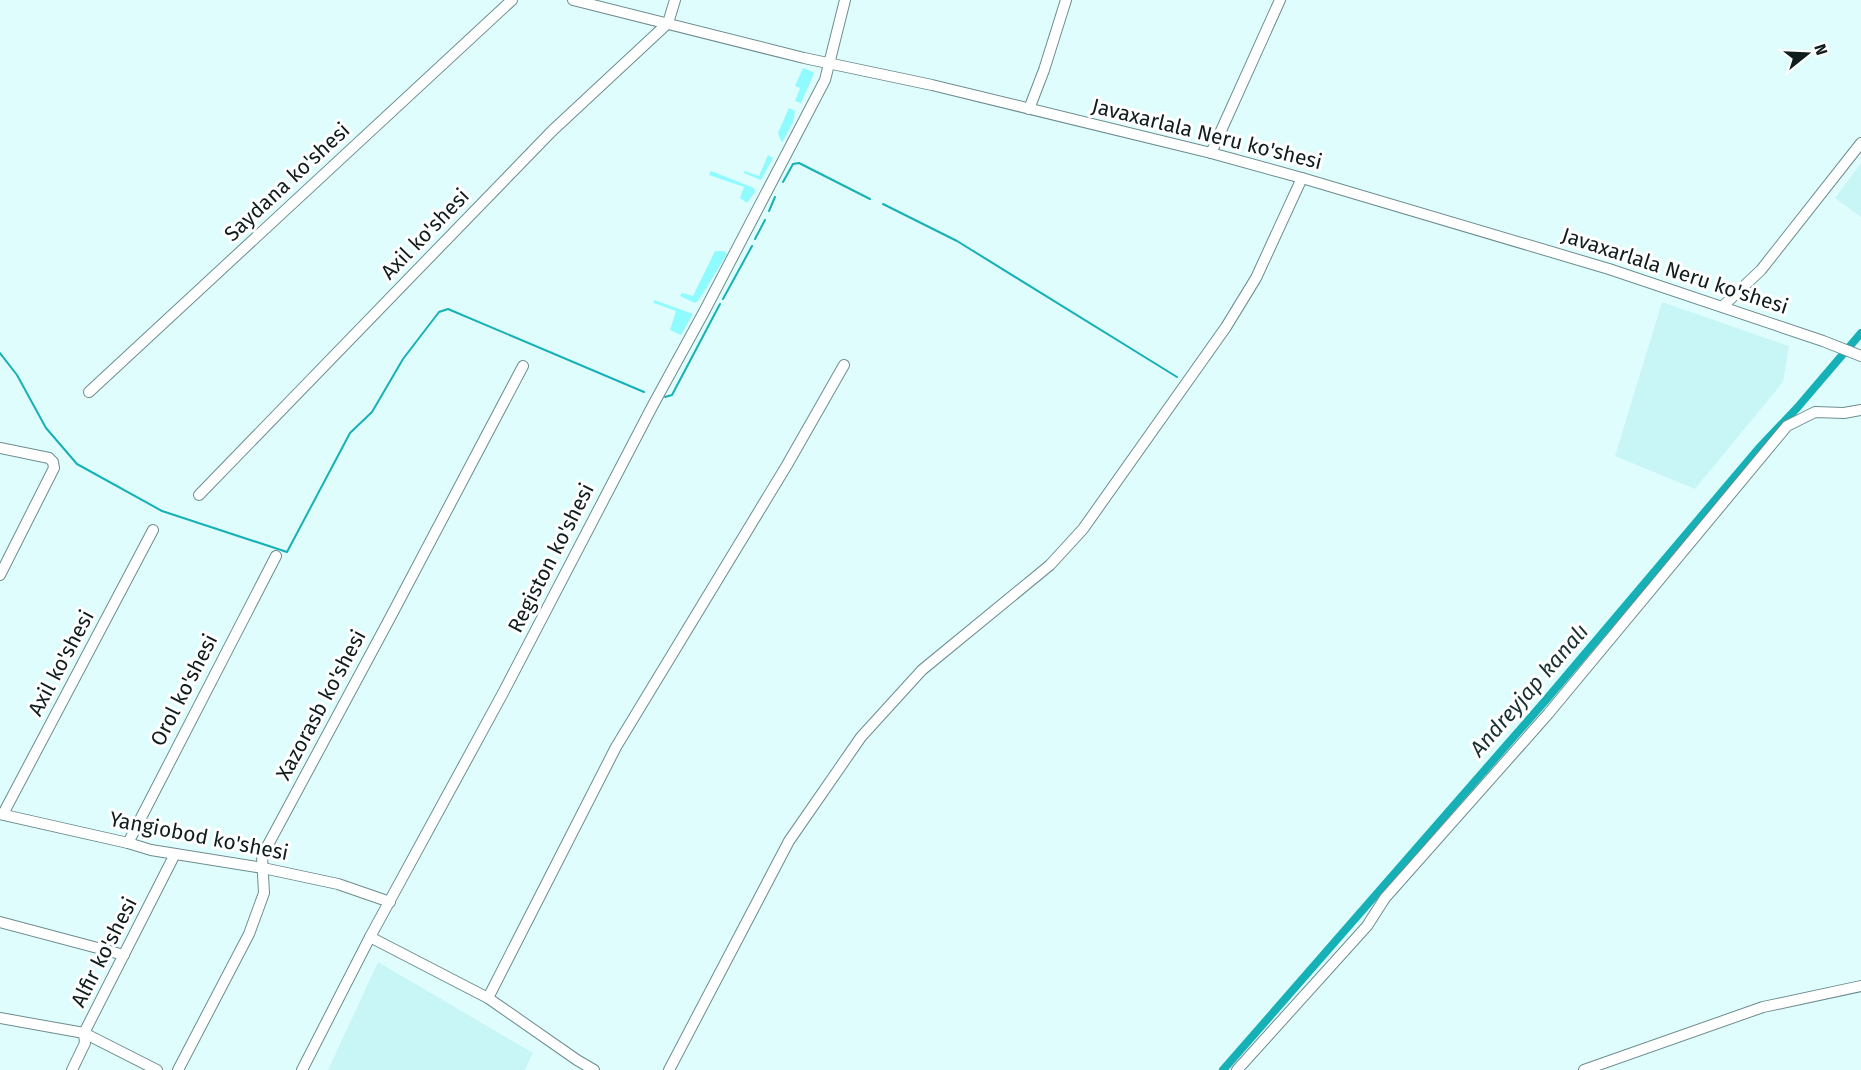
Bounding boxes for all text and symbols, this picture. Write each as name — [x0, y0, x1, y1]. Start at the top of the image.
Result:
north arrow — [1777, 24, 1837, 84]
text: N — [1810, 42, 1831, 57]
street label: Javaxarlala Neru ko'shesi — [1089, 93, 1325, 175]
street label: Saydana ko'shesi — [219, 117, 355, 247]
street label: Axil ko'shesi — [375, 183, 475, 285]
street label: Javaxarlala Neru ko'shesi — [1558, 222, 1792, 320]
street label: Registon ko'shesi — [502, 479, 600, 637]
street label: Axil ko'shesi — [22, 606, 100, 720]
water label: Andreyjap kanalı — [1463, 618, 1594, 763]
street label: Xazorasb ko'shesi — [270, 625, 372, 785]
street label: Orol ko'shesi — [145, 630, 223, 750]
street label: Yangiobod ko'shesi — [107, 806, 291, 866]
street label: Alfir ko'shesi — [65, 893, 143, 1011]

